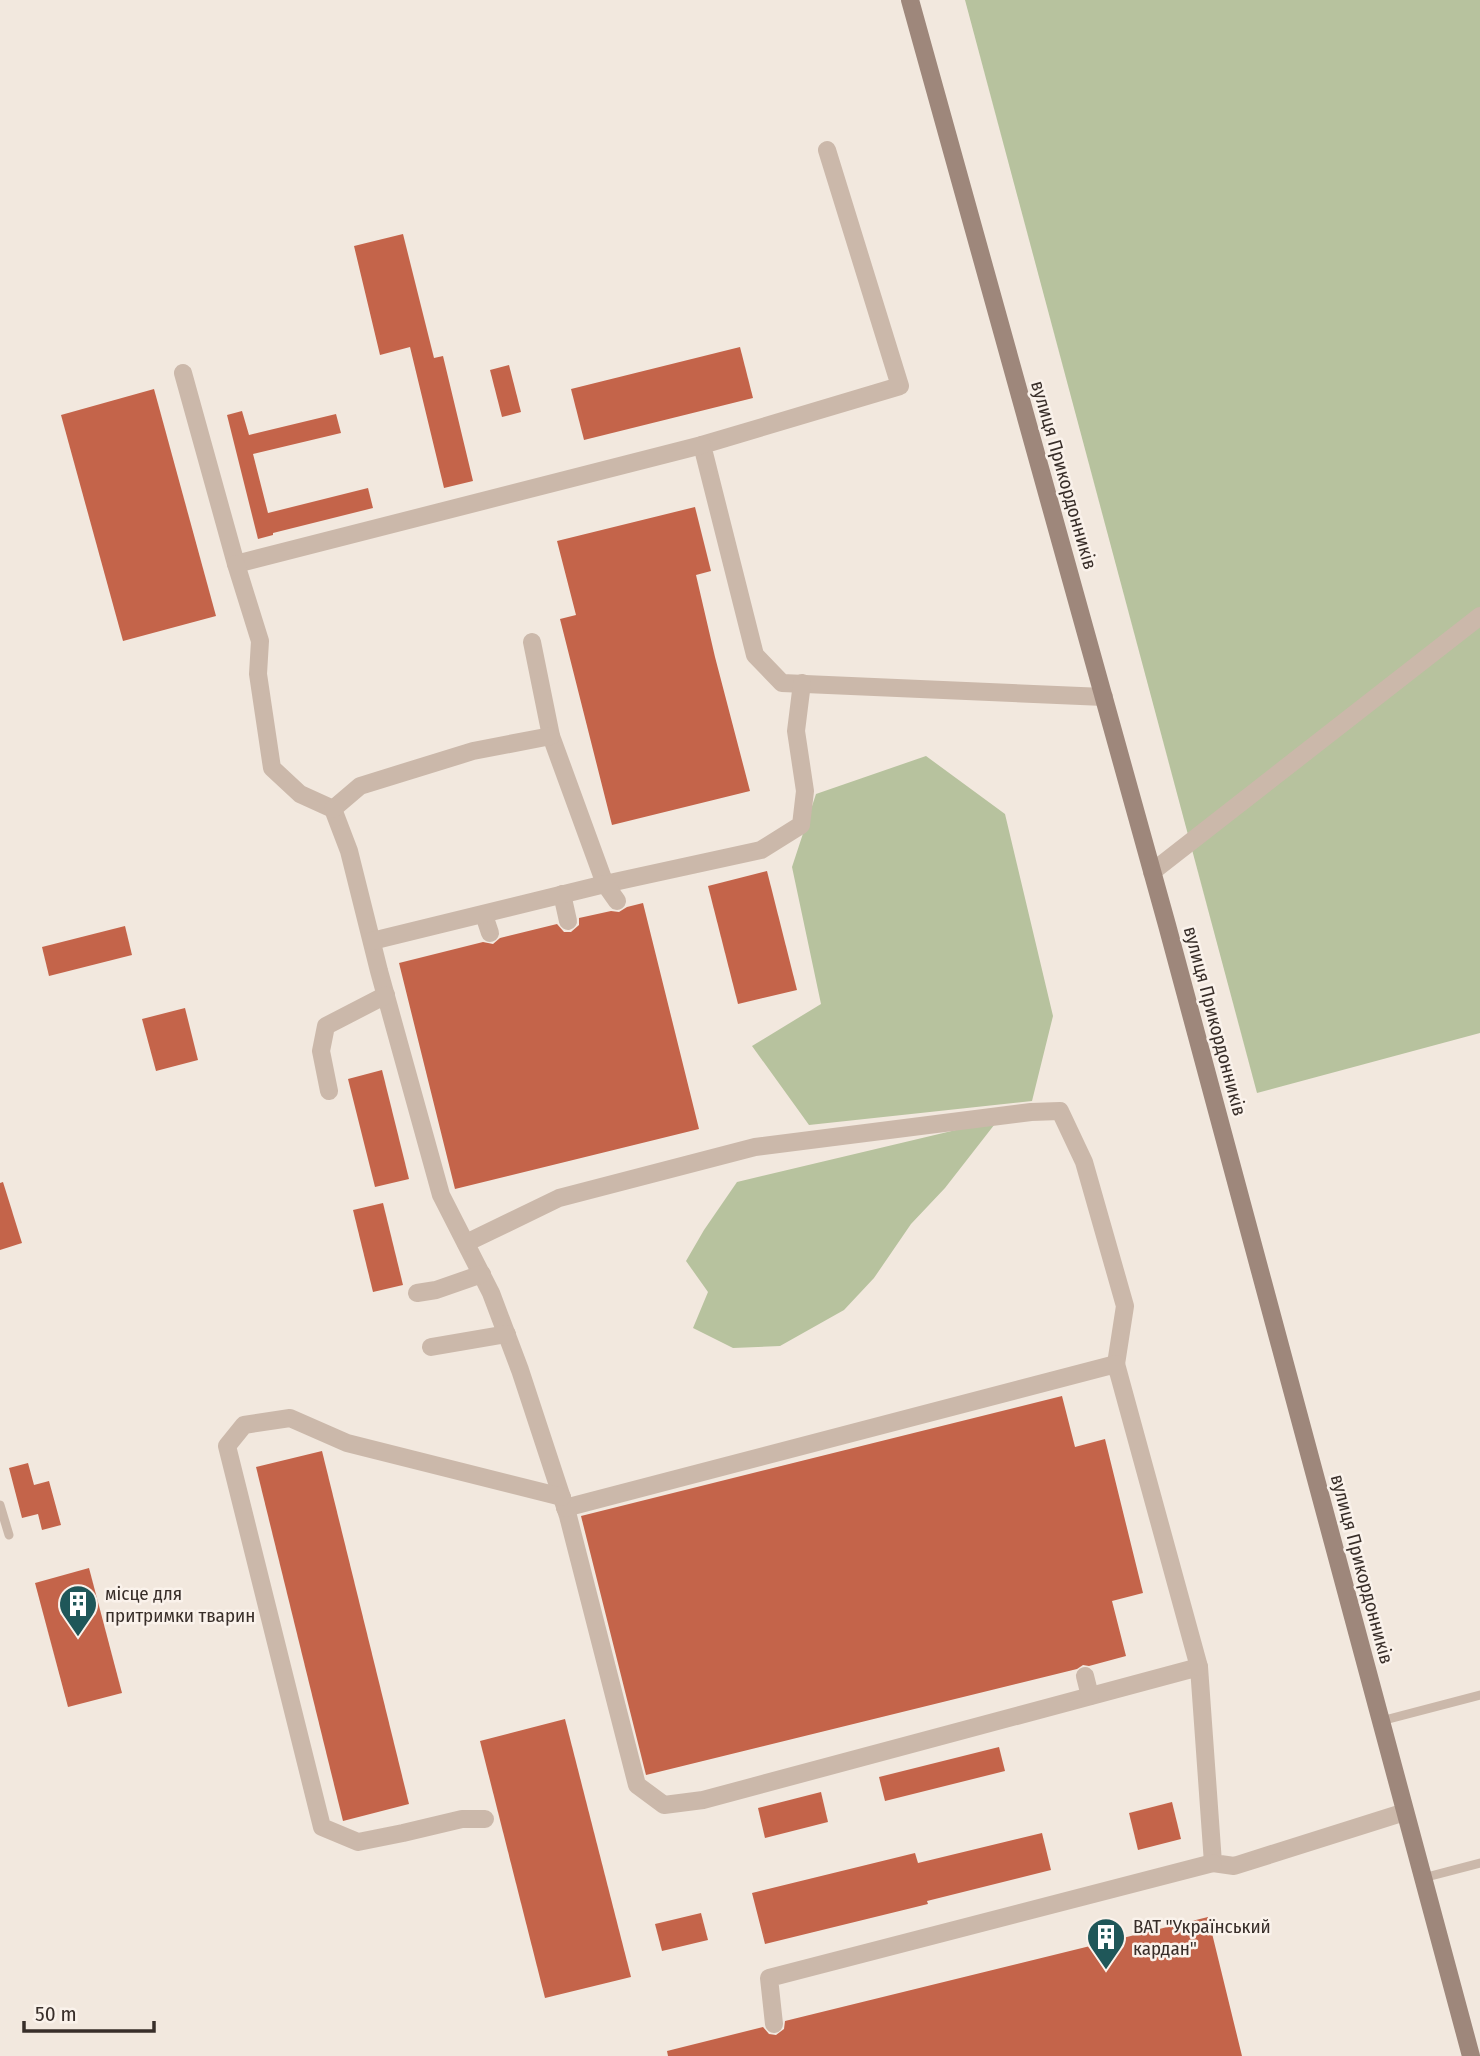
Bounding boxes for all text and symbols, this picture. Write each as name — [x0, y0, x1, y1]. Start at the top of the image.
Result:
street label: вулиця Прикордонників — [1026, 378, 1102, 572]
street label: вулиця Прикордонників — [1179, 924, 1251, 1118]
street label: вулиця Прикордонників — [1326, 1472, 1398, 1666]
place label: місце для притримки тварин — [105, 1582, 255, 1627]
building icon: місце для притримки тварин — [57, 1583, 99, 1638]
place label: ВАТ "Український кардан" — [1133, 1915, 1271, 1960]
building icon: ВАТ "Український кардан" — [1085, 1916, 1127, 1971]
scale bar — [24, 1990, 154, 2034]
text: 50 m — [35, 2001, 77, 2027]

